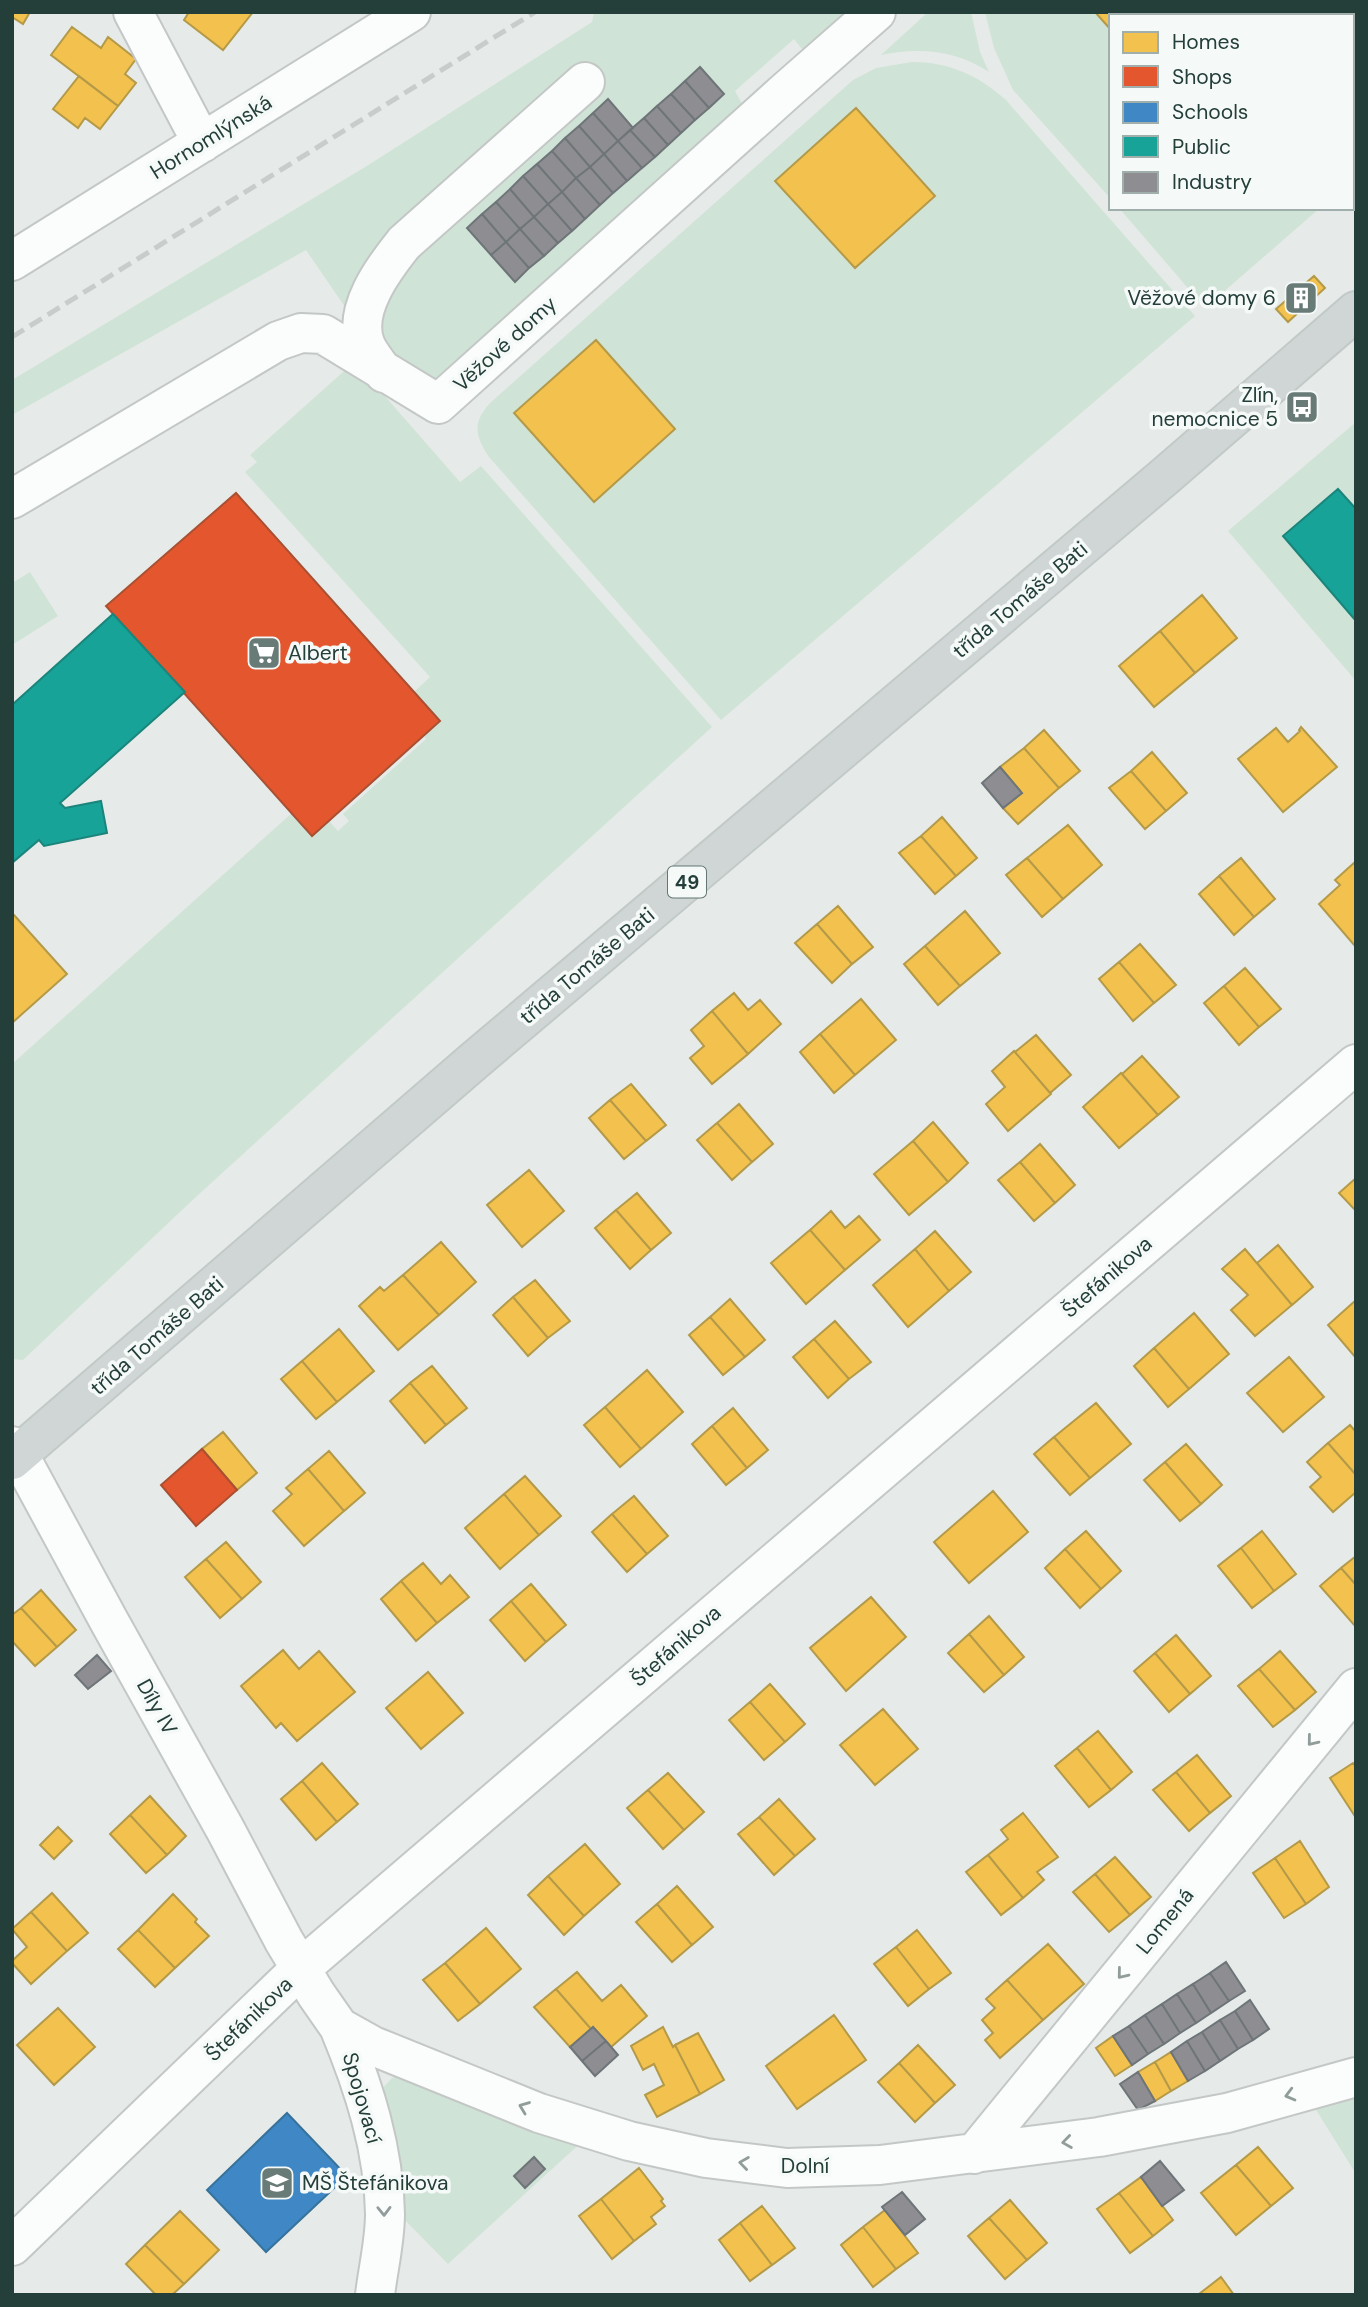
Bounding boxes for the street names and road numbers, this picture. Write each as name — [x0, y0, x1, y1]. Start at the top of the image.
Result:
street label: Hornomlýnská — [145, 88, 277, 186]
street label: Věžové domy — [447, 290, 563, 398]
street label: třída Tomáše Bati — [946, 535, 1094, 665]
road number: 49 — [668, 866, 706, 898]
street label: třída Tomáše Bati — [513, 901, 661, 1031]
street label: Štefánikova — [1056, 1230, 1158, 1324]
street label: třída Tomáše Bati — [84, 1270, 230, 1402]
street label: Štefánikova — [625, 1599, 727, 1693]
street label: Díly IV — [130, 1674, 184, 1740]
street label: Lomená — [1130, 1882, 1200, 1960]
street label: Štefánikova — [199, 1970, 299, 2068]
street label: Spojovací — [336, 2049, 388, 2147]
street label: Dolní — [781, 2152, 829, 2180]

